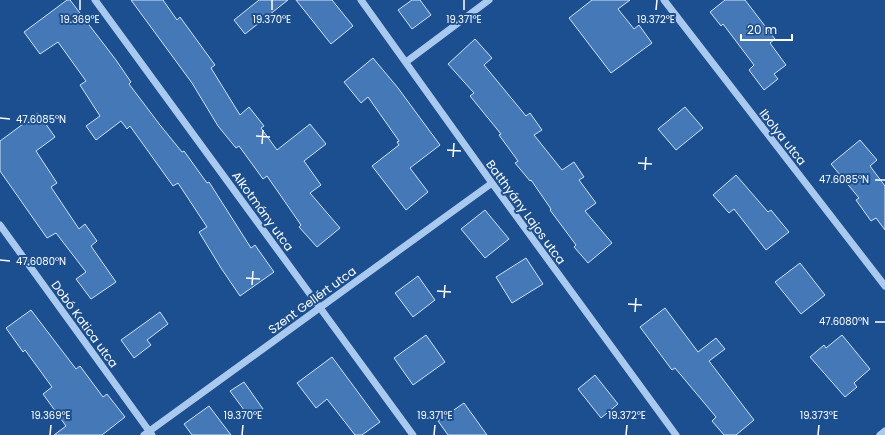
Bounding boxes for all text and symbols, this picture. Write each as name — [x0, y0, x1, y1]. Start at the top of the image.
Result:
text: 19.369°E — [60, 12, 100, 27]
text: 19.370°E — [253, 12, 291, 27]
text: 19.371°E — [446, 12, 482, 27]
text: 19.372°E — [637, 12, 675, 27]
scale bar — [741, 16, 792, 42]
text: 20 m — [747, 21, 777, 38]
street label: Ibolya utca — [756, 105, 810, 169]
text: 47.6085°N — [16, 112, 66, 127]
street label: Batthyány Lajos utca — [482, 156, 570, 268]
street label: Alkotmány utca — [228, 168, 298, 254]
text: 47.6085°N — [819, 172, 869, 187]
text: 47.6080°N — [16, 254, 66, 269]
street label: Szent Gellért utca — [265, 262, 359, 338]
street label: Dobó Katica utca — [48, 277, 122, 371]
text: 47.6080°N — [819, 314, 869, 329]
text: 19.369°E — [31, 408, 71, 423]
text: 19.370°E — [224, 408, 262, 423]
text: 19.371°E — [417, 408, 453, 423]
text: 19.372°E — [608, 408, 646, 423]
text: 19.373°E — [800, 408, 838, 423]

